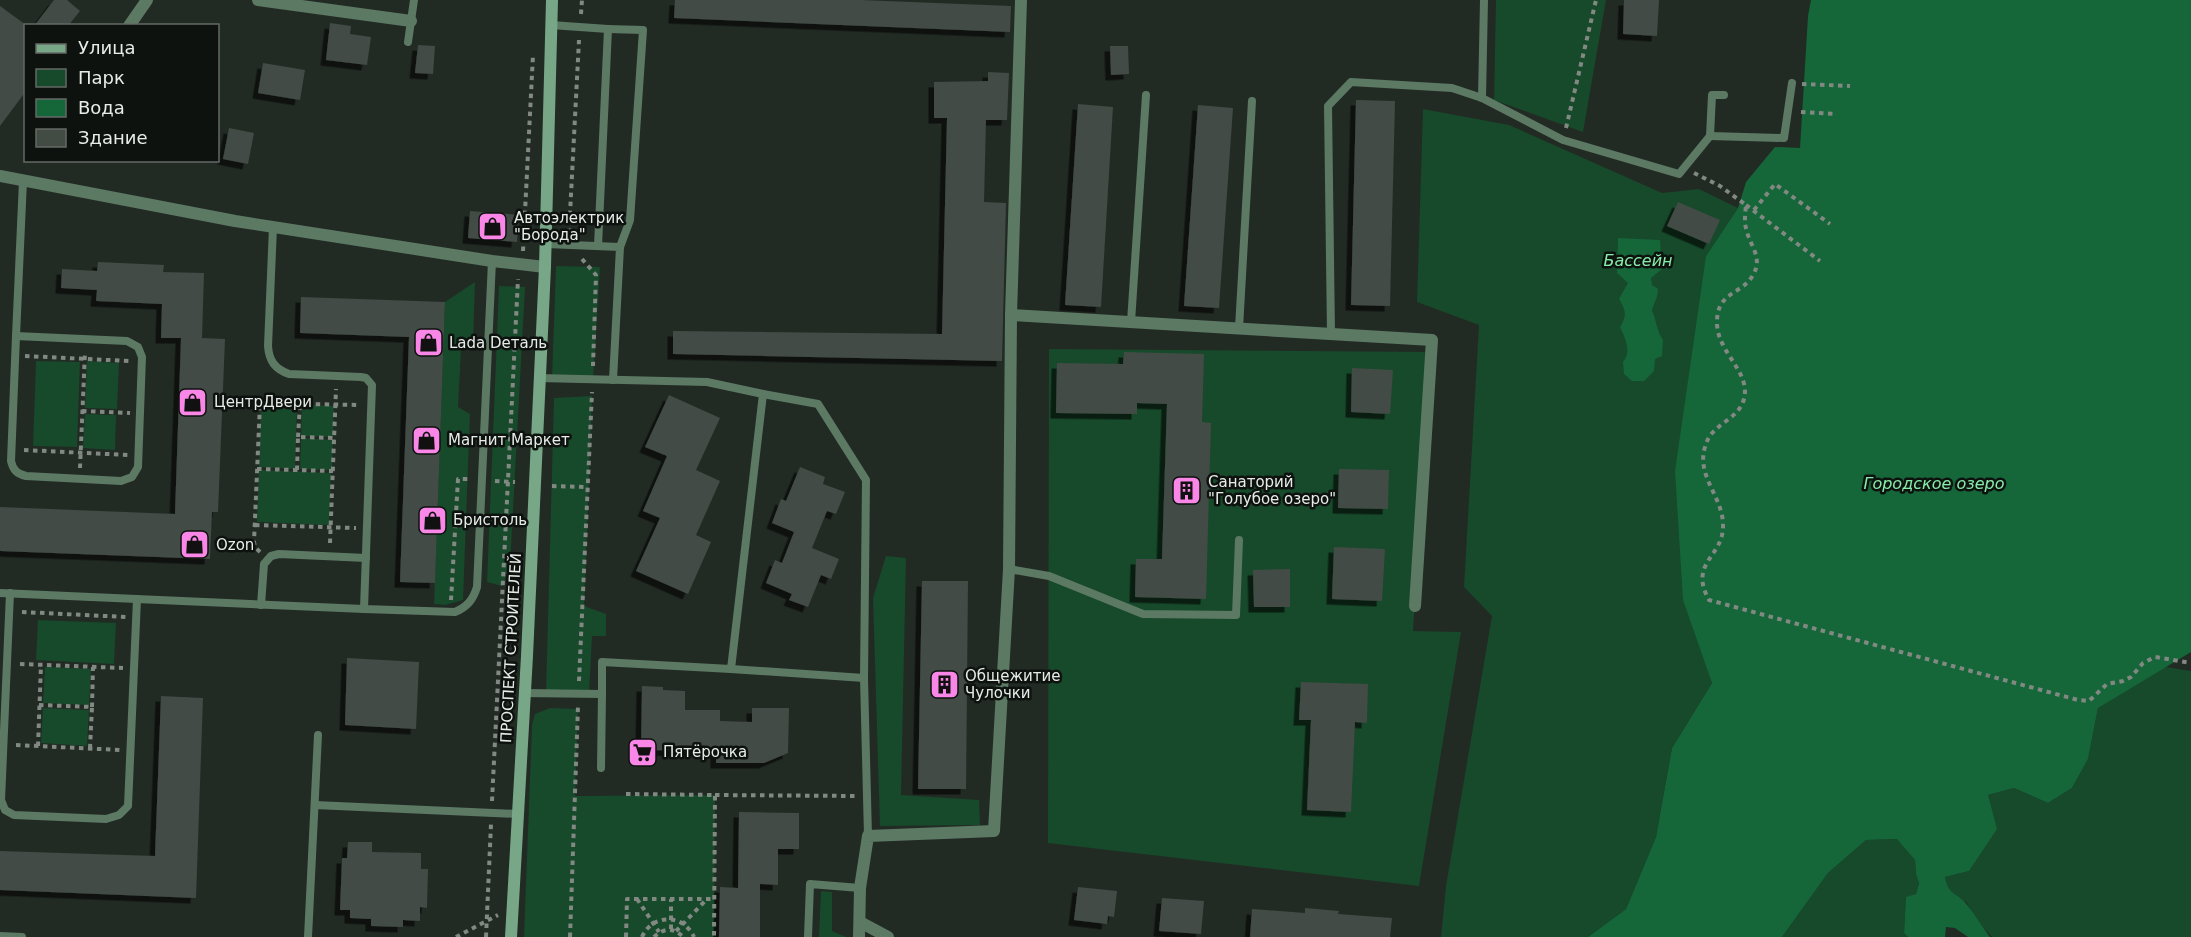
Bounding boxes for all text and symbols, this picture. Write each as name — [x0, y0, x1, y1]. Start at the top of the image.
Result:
legend — [24, 24, 219, 162]
text: Улица — [78, 37, 135, 58]
text: Парк — [78, 67, 125, 88]
text: Вода — [78, 97, 125, 118]
text: Здание — [78, 127, 148, 148]
place label: Автоэлектрик "Борода" — [514, 209, 624, 244]
shop icon: Автоэлектрик "Борода" — [477, 211, 509, 243]
water label: Бассейн — [1603, 251, 1673, 270]
shop icon: Lada Dеталь — [412, 327, 444, 359]
place label: Lada Dеталь — [449, 334, 547, 352]
shop icon: ЦентрДвери — [177, 386, 209, 418]
place label: ЦентрДвери — [214, 393, 312, 411]
shop icon: Магнит Маркет — [411, 424, 443, 456]
place label: Магнит Маркет — [448, 431, 570, 449]
place label: Санаторий "Голубое озеро" — [1208, 473, 1336, 508]
water label: Городское озеро — [1864, 474, 2005, 493]
building icon: Санаторий "Голубое озеро" — [1171, 475, 1203, 507]
shop icon: Бристоль — [416, 504, 448, 536]
place label: Бристоль — [453, 511, 527, 529]
shop icon: Ozon — [179, 529, 211, 561]
place label: Ozon — [216, 536, 254, 554]
street label: ПРОСПЕКТ СТРОИТЕЛЕЙ — [496, 552, 525, 743]
place label: Общежитие Чулочки — [965, 667, 1060, 702]
building icon: Общежитие Чулочки — [928, 669, 960, 701]
supermarket icon: Пятёрочка — [626, 736, 658, 768]
place label: Пятёрочка — [663, 743, 747, 761]

